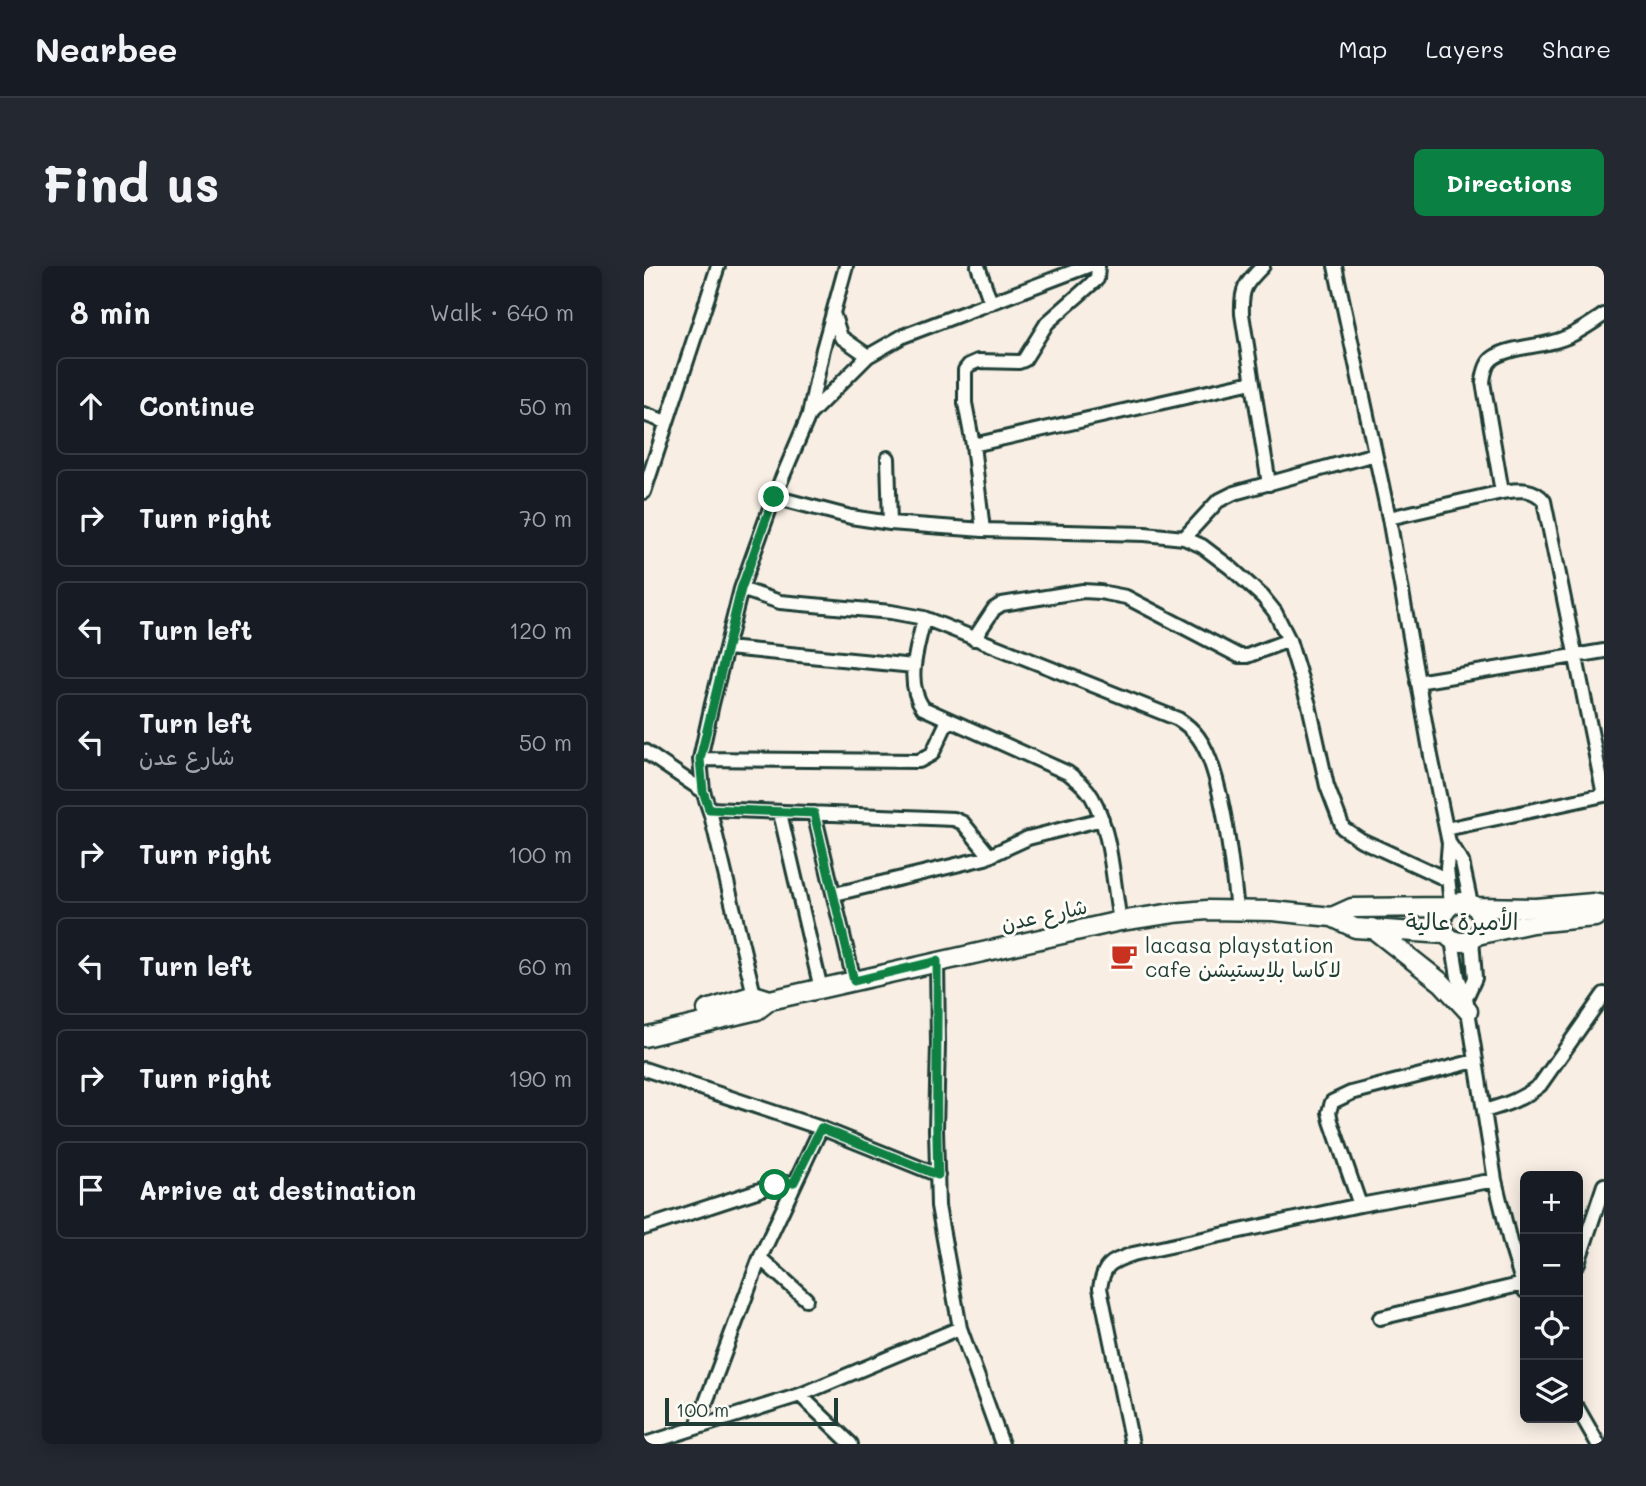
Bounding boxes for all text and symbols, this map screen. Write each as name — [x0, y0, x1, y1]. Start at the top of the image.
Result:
text: Nearbee — [35, 27, 178, 70]
text: Map — [1339, 33, 1387, 64]
text: Layers — [1425, 33, 1504, 64]
text: Share — [1542, 33, 1611, 64]
button: Directions — [1414, 149, 1604, 216]
text: Find us — [42, 151, 220, 214]
text: 8 min — [70, 292, 151, 332]
text: Walk · 640 m — [429, 297, 574, 327]
icon: ahead — [72, 387, 110, 425]
text: Continue — [139, 389, 255, 423]
text: 50 m — [519, 391, 572, 421]
route end — [758, 481, 789, 512]
icon: right — [72, 499, 110, 537]
text: Turn right — [139, 501, 272, 535]
text: 70 m — [519, 503, 572, 533]
icon: left — [72, 611, 110, 649]
text: Turn left — [139, 613, 252, 647]
text: 120 m — [509, 615, 572, 645]
text: Turn left — [139, 706, 252, 740]
icon: left — [72, 723, 110, 761]
text: 50 m — [519, 727, 572, 757]
text: شارع عدن — [139, 741, 235, 771]
icon: right — [72, 835, 110, 873]
text: Turn right — [139, 837, 272, 871]
text: 100 m — [508, 839, 572, 869]
street label: شارع عدن — [998, 892, 1090, 939]
district label: الأميرة عالية — [1406, 906, 1518, 936]
place label: lacasa playstation cafe لاكاسا بلايستيشن — [1145, 931, 1341, 983]
cafe icon: lacasa playstation cafe لاكاسا بلايستيشن — [1109, 941, 1139, 971]
icon: left — [72, 947, 110, 985]
text: Turn left — [139, 949, 252, 983]
text: 60 m — [518, 951, 572, 981]
icon: right — [72, 1059, 110, 1097]
text: Turn right — [139, 1061, 272, 1095]
text: 190 m — [508, 1063, 572, 1093]
route start — [759, 1169, 790, 1200]
icon: arrive — [72, 1171, 110, 1209]
map controls — [1520, 1171, 1583, 1423]
button: + — [1520, 1171, 1583, 1234]
text: Arrive at destination — [139, 1173, 416, 1207]
button: − — [1520, 1234, 1583, 1297]
button: locate — [1520, 1297, 1583, 1360]
button: layers — [1520, 1360, 1583, 1423]
scale bar — [665, 1395, 838, 1427]
text: 100 m — [676, 1397, 729, 1422]

